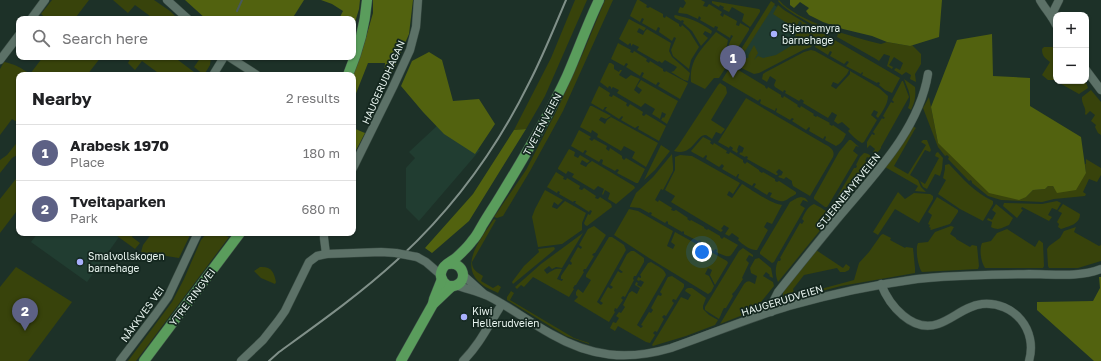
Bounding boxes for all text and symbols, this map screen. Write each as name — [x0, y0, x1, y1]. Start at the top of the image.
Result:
map controls — [1053, 12, 1089, 84]
button: + — [1053, 12, 1089, 48]
search box — [16, 16, 356, 60]
place label: Stjernemyra barnehage — [782, 22, 840, 46]
icon: search — [30, 27, 52, 49]
text: Search here — [62, 29, 148, 47]
marker: Stjernemyra barnehage — [769, 29, 779, 39]
street label: HAUGERUDHAGAN — [359, 38, 407, 126]
pin: 1 — [720, 45, 746, 78]
button: − — [1053, 48, 1089, 84]
text: Nearby — [32, 88, 92, 109]
text: 2 results — [286, 90, 340, 106]
street label: TVETENVEIEN — [521, 91, 563, 157]
text: Arabesk 1970 — [70, 136, 169, 154]
text: 1 — [42, 145, 48, 161]
text: 180 m — [303, 145, 340, 161]
street label: STJERNEMYRVEIEN — [813, 150, 883, 232]
text: Place — [70, 154, 105, 170]
text: Tveitaparken — [70, 192, 166, 210]
text: 2 — [41, 201, 49, 217]
text: 680 m — [301, 201, 340, 217]
text: Park — [70, 210, 98, 226]
your location — [692, 242, 712, 262]
place label: Smalvollskogen barnehage — [88, 250, 165, 274]
marker: Smalvollskogen barnehage — [75, 257, 85, 267]
street label: YTRE RINGVEI — [167, 266, 217, 328]
street label: HAUGERUDVEIEN — [740, 282, 824, 318]
street label: NÅKKVES VEI — [117, 283, 166, 344]
pin: 2 — [12, 298, 38, 331]
place label: Kiwi Hellerudveien — [472, 305, 539, 329]
marker: Kiwi Hellerudveien — [459, 312, 469, 322]

